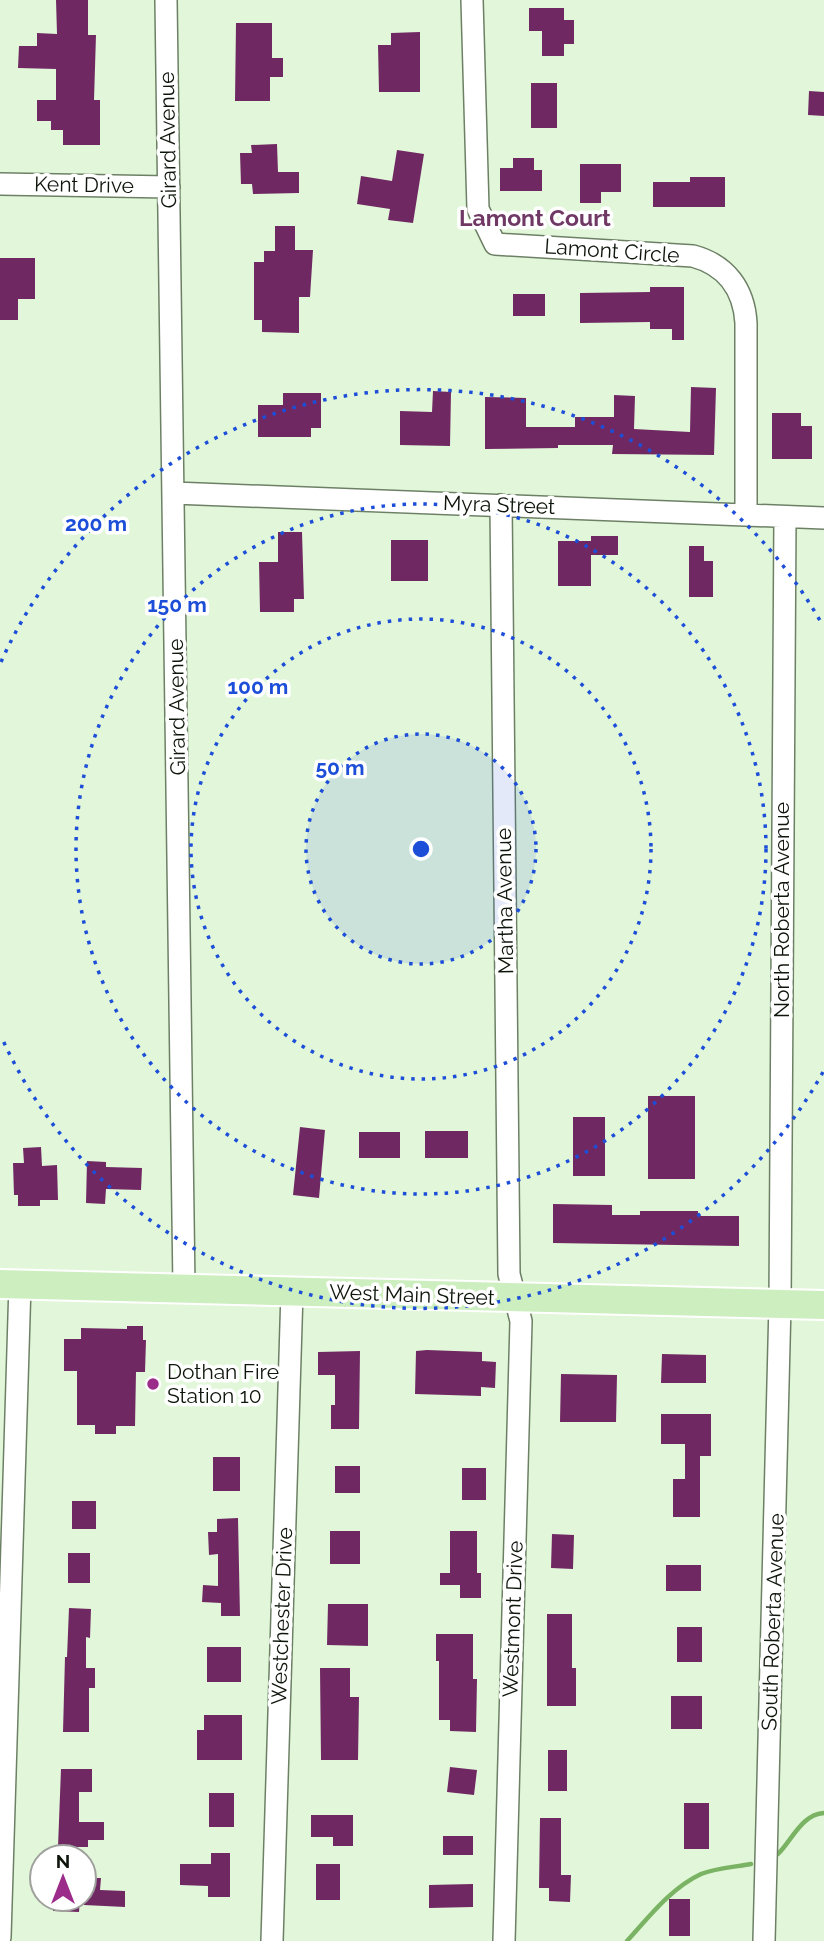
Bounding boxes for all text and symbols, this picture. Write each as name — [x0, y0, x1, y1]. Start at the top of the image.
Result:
street label: Girard Avenue — [154, 71, 181, 209]
street label: Kent Drive — [34, 171, 134, 198]
district label: Lamont Court — [459, 204, 611, 231]
street label: Lamont Circle — [544, 233, 681, 268]
street label: Myra Street — [443, 490, 555, 519]
text: 200 m — [65, 511, 127, 536]
text: 150 m — [147, 592, 207, 617]
street label: Girard Avenue — [163, 638, 190, 776]
text: 100 m — [228, 674, 288, 699]
text: 50 m — [315, 755, 365, 780]
street label: North Roberta Avenue — [769, 802, 794, 1018]
street label: Martha Avenue — [491, 828, 518, 974]
centre of rings — [409, 837, 433, 861]
street label: West Main Street — [329, 1279, 495, 1310]
place label: Dothan Fire Station 10 — [167, 1359, 279, 1408]
marker: Dothan Fire Station 10 — [145, 1376, 161, 1392]
street label: South Roberta Avenue — [756, 1513, 789, 1731]
street label: Westchester Drive — [266, 1527, 297, 1705]
street label: Westmont Drive — [497, 1540, 528, 1698]
north arrow — [28, 1843, 98, 1913]
text: N — [56, 1850, 70, 1872]

